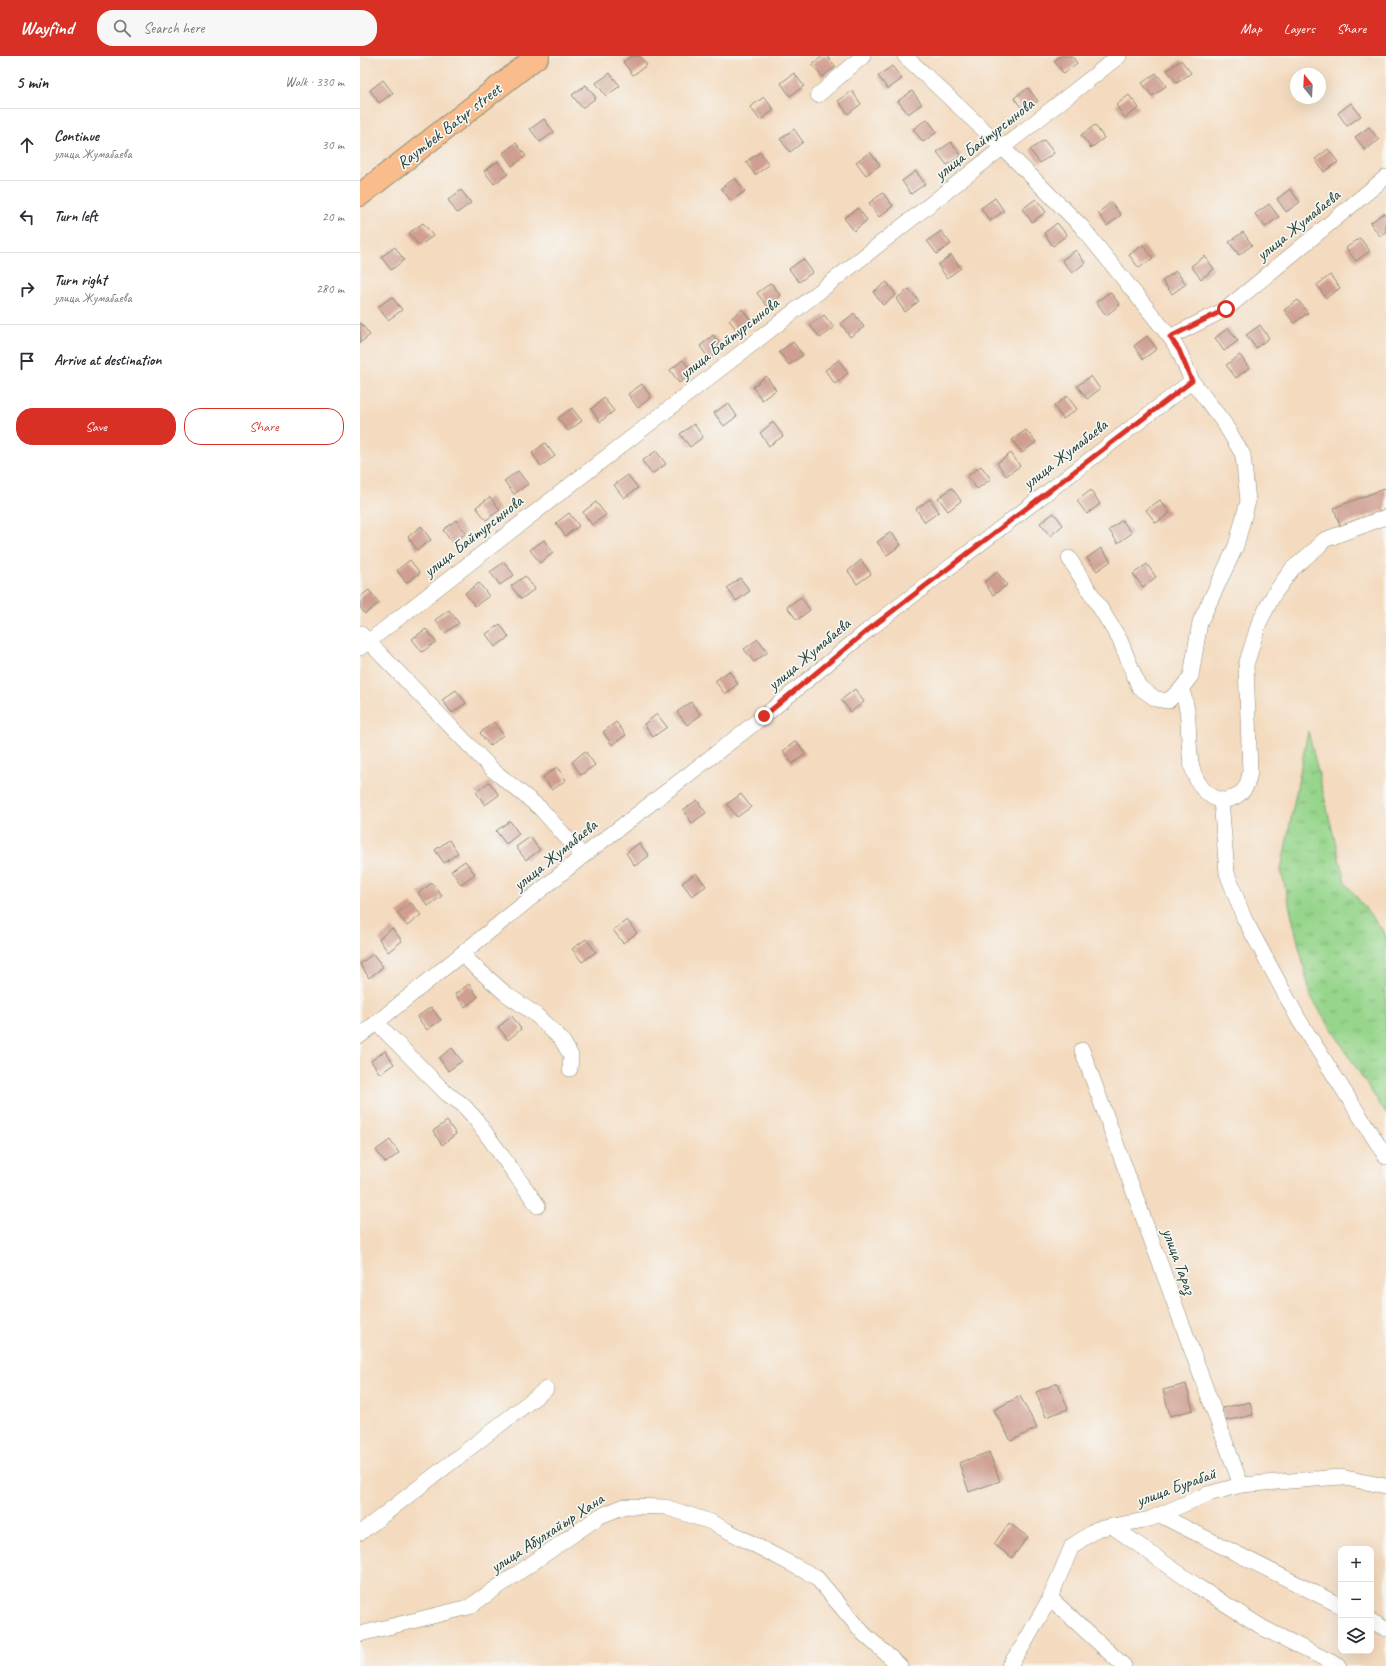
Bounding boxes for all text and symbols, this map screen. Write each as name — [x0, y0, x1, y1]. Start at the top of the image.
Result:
search box — [97, 10, 377, 46]
text: Wayfind — [20, 16, 73, 40]
icon: search — [111, 17, 133, 39]
text: Search here — [143, 19, 204, 38]
text: Map — [1240, 20, 1262, 37]
text: Layers — [1284, 20, 1315, 37]
text: Share — [1337, 20, 1366, 37]
north arrow — [1290, 68, 1326, 104]
text: 5 min — [16, 72, 48, 93]
text: Walk · 330 m — [285, 74, 344, 90]
street label: Raymbek Batyr street — [392, 77, 507, 173]
street label: улица Байтурсынова — [929, 93, 1039, 185]
text: Continue — [54, 127, 99, 146]
icon: ahead — [16, 134, 38, 156]
text: 30 m — [322, 137, 344, 153]
text: улица Жумабаева — [54, 146, 132, 162]
street label: улица Жумабаева — [1251, 184, 1345, 266]
icon: left — [16, 206, 38, 228]
text: Turn left — [54, 207, 97, 226]
text: 20 m — [322, 209, 344, 225]
text: Turn right — [54, 271, 107, 290]
icon: right — [16, 278, 38, 300]
text: 280 m — [316, 281, 344, 297]
text: улица Жумабаева — [54, 290, 132, 306]
street label: улица Байтурсынова — [674, 292, 784, 384]
route start — [1217, 300, 1235, 318]
icon: arrive — [16, 350, 38, 372]
text: Arrive at destination — [54, 351, 161, 370]
button: Save — [16, 408, 176, 445]
button: Share — [184, 408, 344, 445]
street label: улица Жумабаева — [1018, 414, 1112, 494]
street label: улица Байтурсынова — [418, 490, 528, 582]
street label: улица Жумабаева — [763, 613, 856, 695]
route end — [755, 707, 773, 725]
street label: улица Жумабаева — [508, 814, 602, 896]
street label: улица Тараз — [1156, 1224, 1201, 1298]
street label: улица Бурабай — [1132, 1463, 1220, 1511]
street label: улица Абулхайыр Хана — [485, 1488, 609, 1578]
map controls — [1338, 1546, 1374, 1654]
button: + — [1338, 1546, 1374, 1582]
button: − — [1338, 1582, 1374, 1618]
button: layers — [1338, 1618, 1374, 1654]

